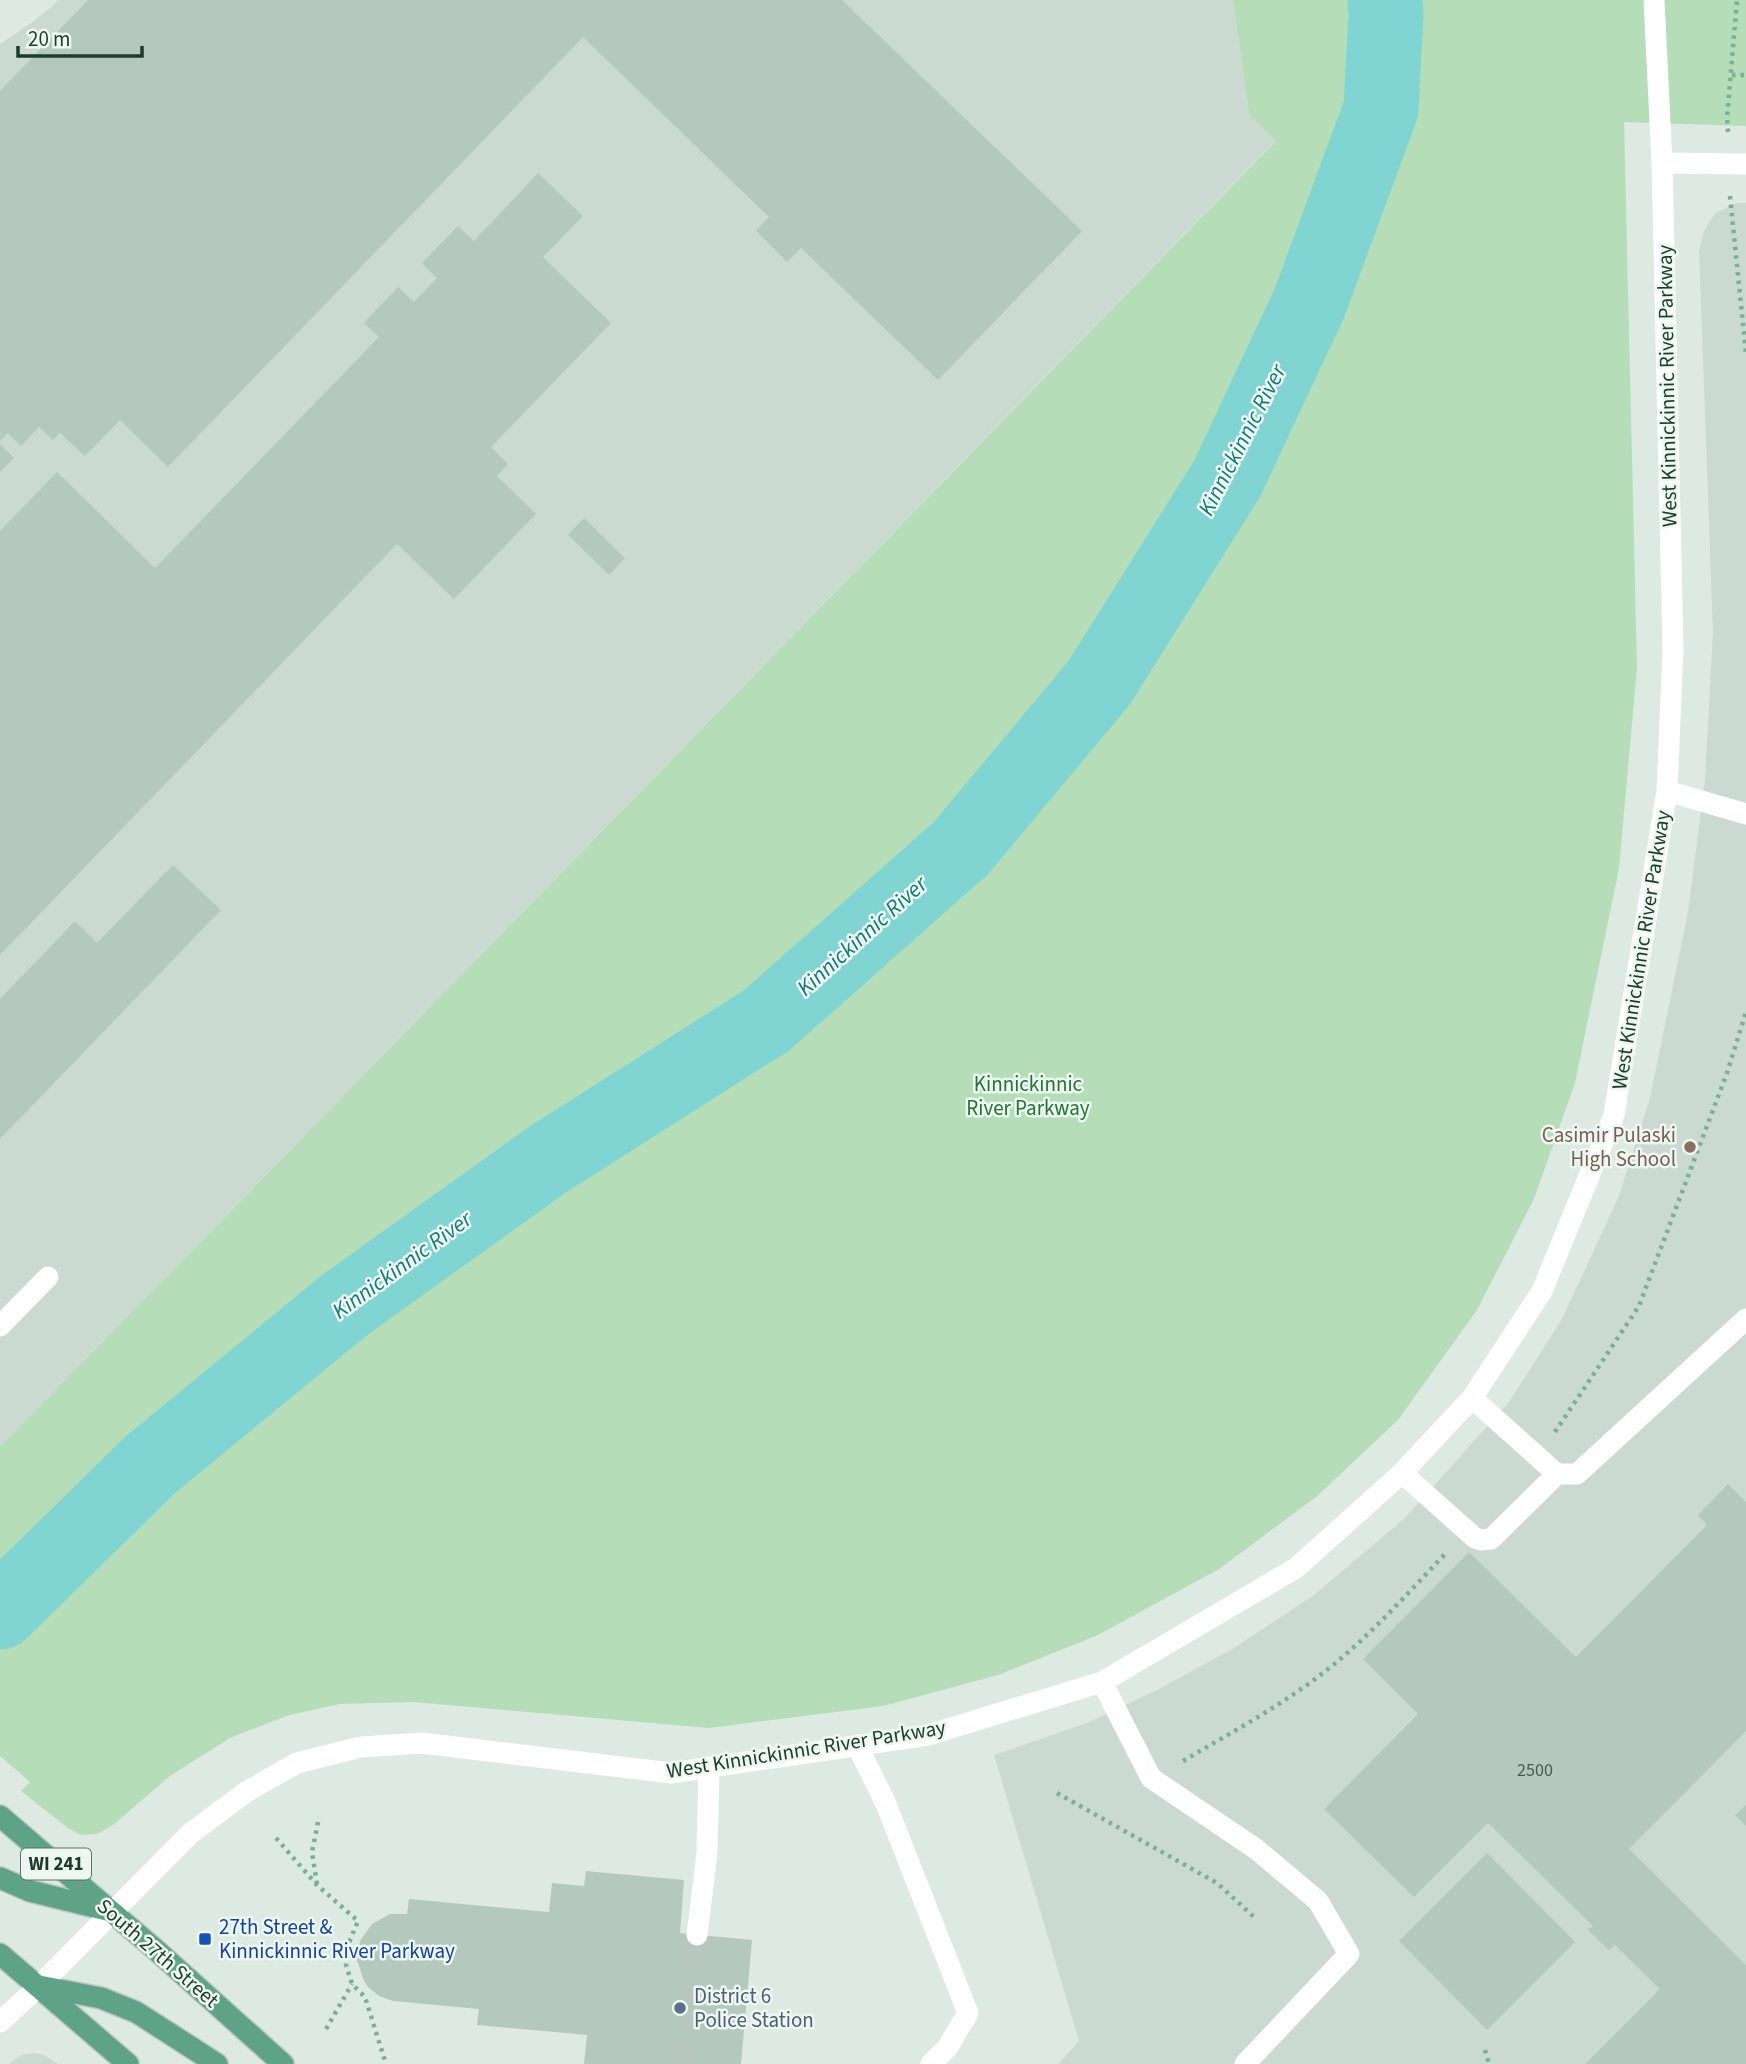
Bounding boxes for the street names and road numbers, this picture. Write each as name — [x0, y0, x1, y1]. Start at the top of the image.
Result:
street label: West Kinnickinnic River Parkway — [1650, 244, 1684, 527]
street label: West Kinnickinnic River Parkway — [1604, 808, 1678, 1092]
street label: West Kinnickinnic River Parkway — [664, 1712, 948, 1786]
road number: WI 241 — [21, 1848, 91, 1880]
street label: South 27th Street — [90, 1892, 226, 2014]

